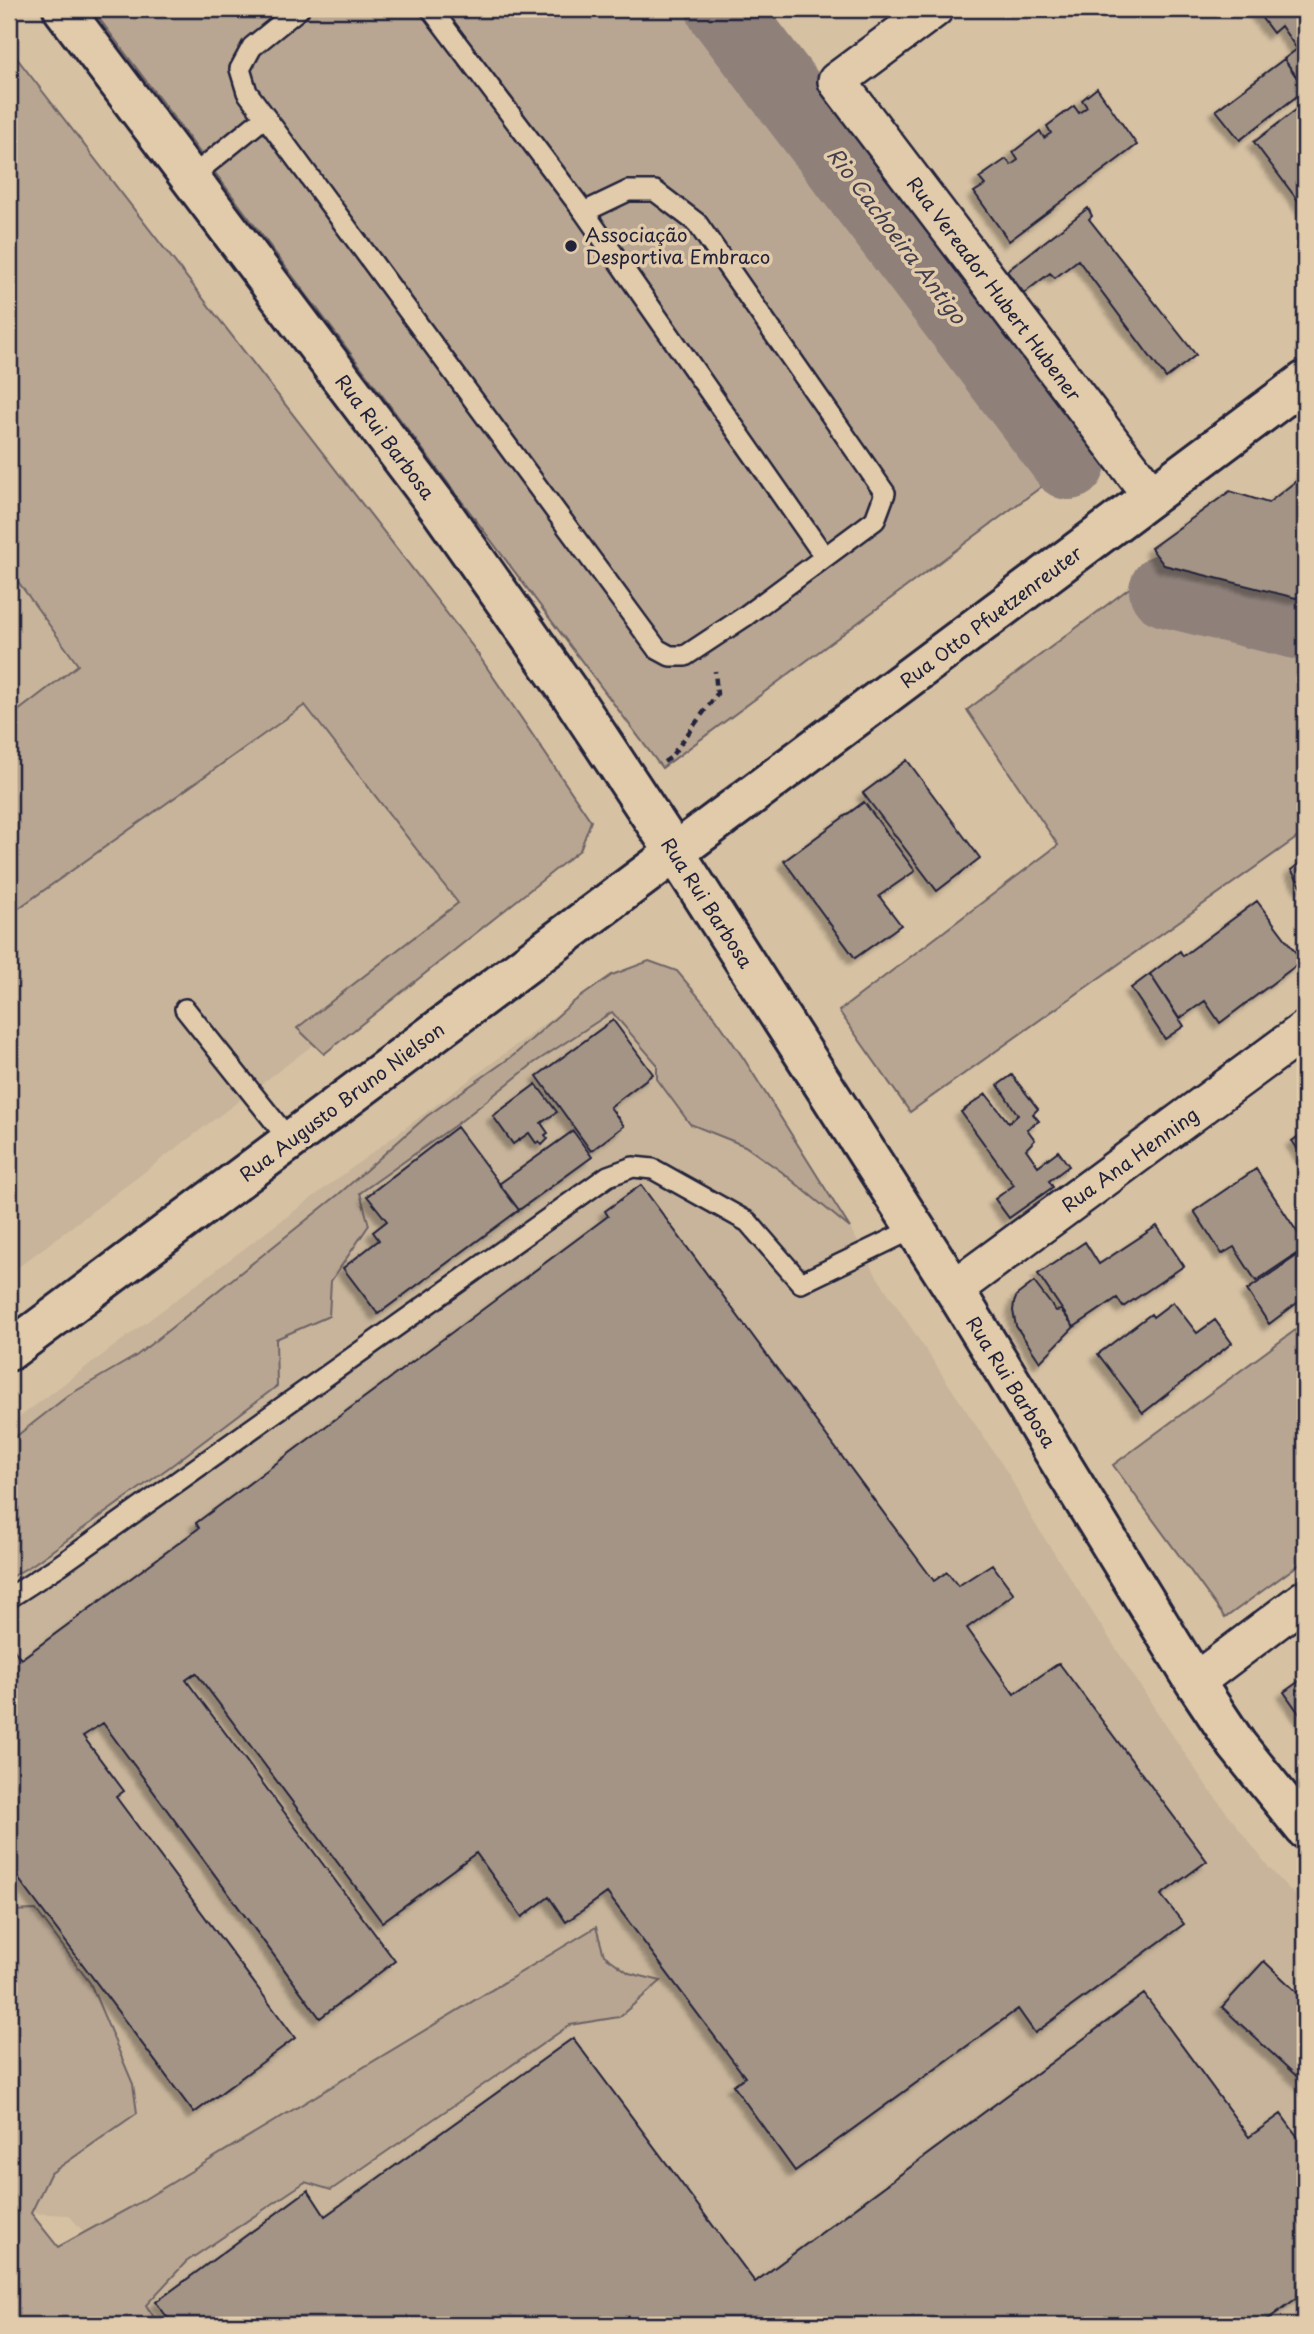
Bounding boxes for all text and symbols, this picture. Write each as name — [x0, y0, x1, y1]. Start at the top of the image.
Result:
water label: Rio Cachoeira Antigo — [820, 140, 975, 331]
street label: Rua Vereador Hubert Hubener — [901, 170, 1089, 407]
place label: Associação Desportiva Embraco — [585, 220, 770, 270]
marker: Associação Desportiva Embraco — [563, 238, 579, 254]
street label: Rua Rui Barbosa — [329, 368, 442, 505]
street label: Rua Otto Pfuetzenreuter — [893, 538, 1088, 694]
street label: Rua Rui Barbosa — [655, 832, 761, 973]
street label: Rua Augusto Bruno Nielson — [233, 1015, 450, 1188]
street label: Rua Ana Henning — [1055, 1100, 1204, 1218]
street label: Rua Rui Barbosa — [960, 1310, 1064, 1453]

